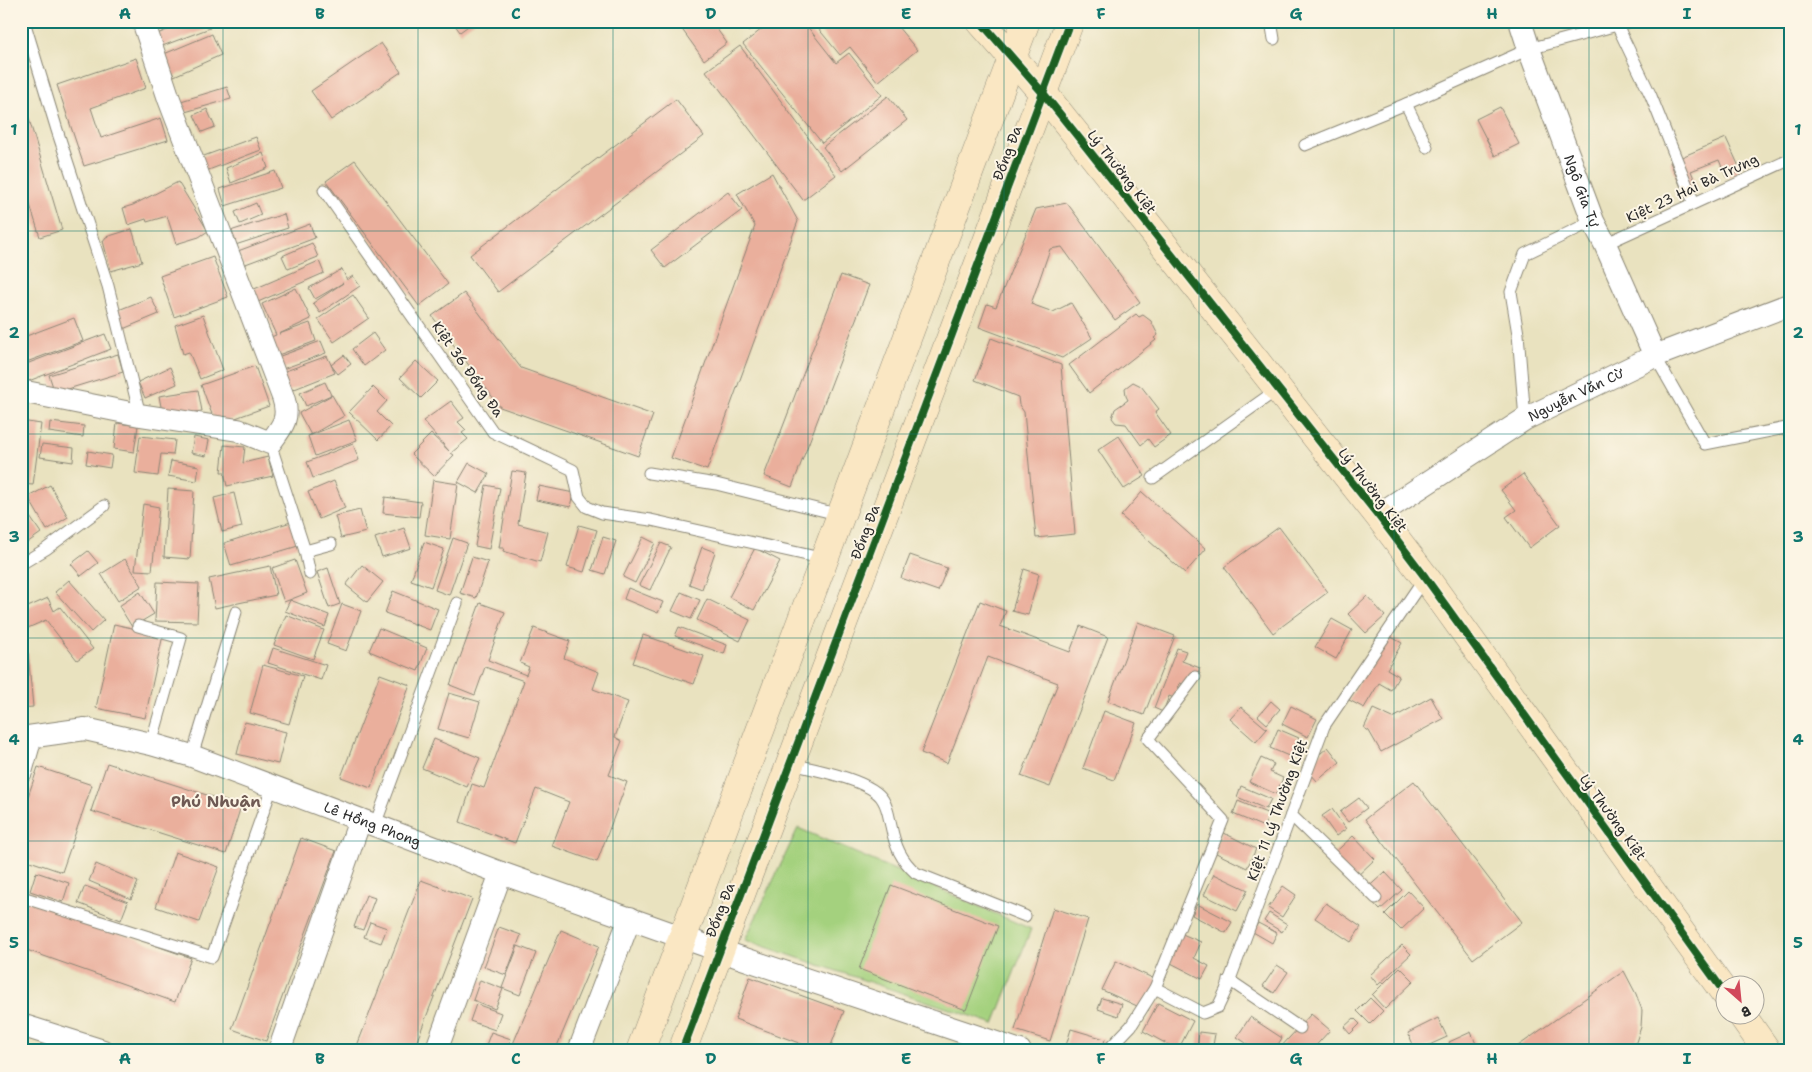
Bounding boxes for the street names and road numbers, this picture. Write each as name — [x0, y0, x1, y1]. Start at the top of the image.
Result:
street label: Đống Đa — [988, 123, 1026, 183]
street label: Lý Thường Kiệt — [1083, 126, 1161, 218]
street label: Kiệt 23 Hai Bà Trưng — [1623, 149, 1761, 227]
street label: Ngô Gia Tự — [1560, 152, 1604, 231]
street label: Kiệt 36 Đống Đa — [428, 318, 508, 421]
street label: Nguyễn Văn Cừ — [1525, 364, 1627, 425]
street label: Lý Thường Kiệt — [1334, 444, 1412, 536]
street label: Đống Đa — [846, 502, 884, 562]
street label: Kiệt 11 Lý Thường Kiệt — [1243, 737, 1311, 883]
street label: Lý Thường Kiệt — [1576, 770, 1650, 864]
street label: Lê Hồng Phong — [321, 798, 424, 851]
street label: Đống Đa — [701, 880, 739, 940]

